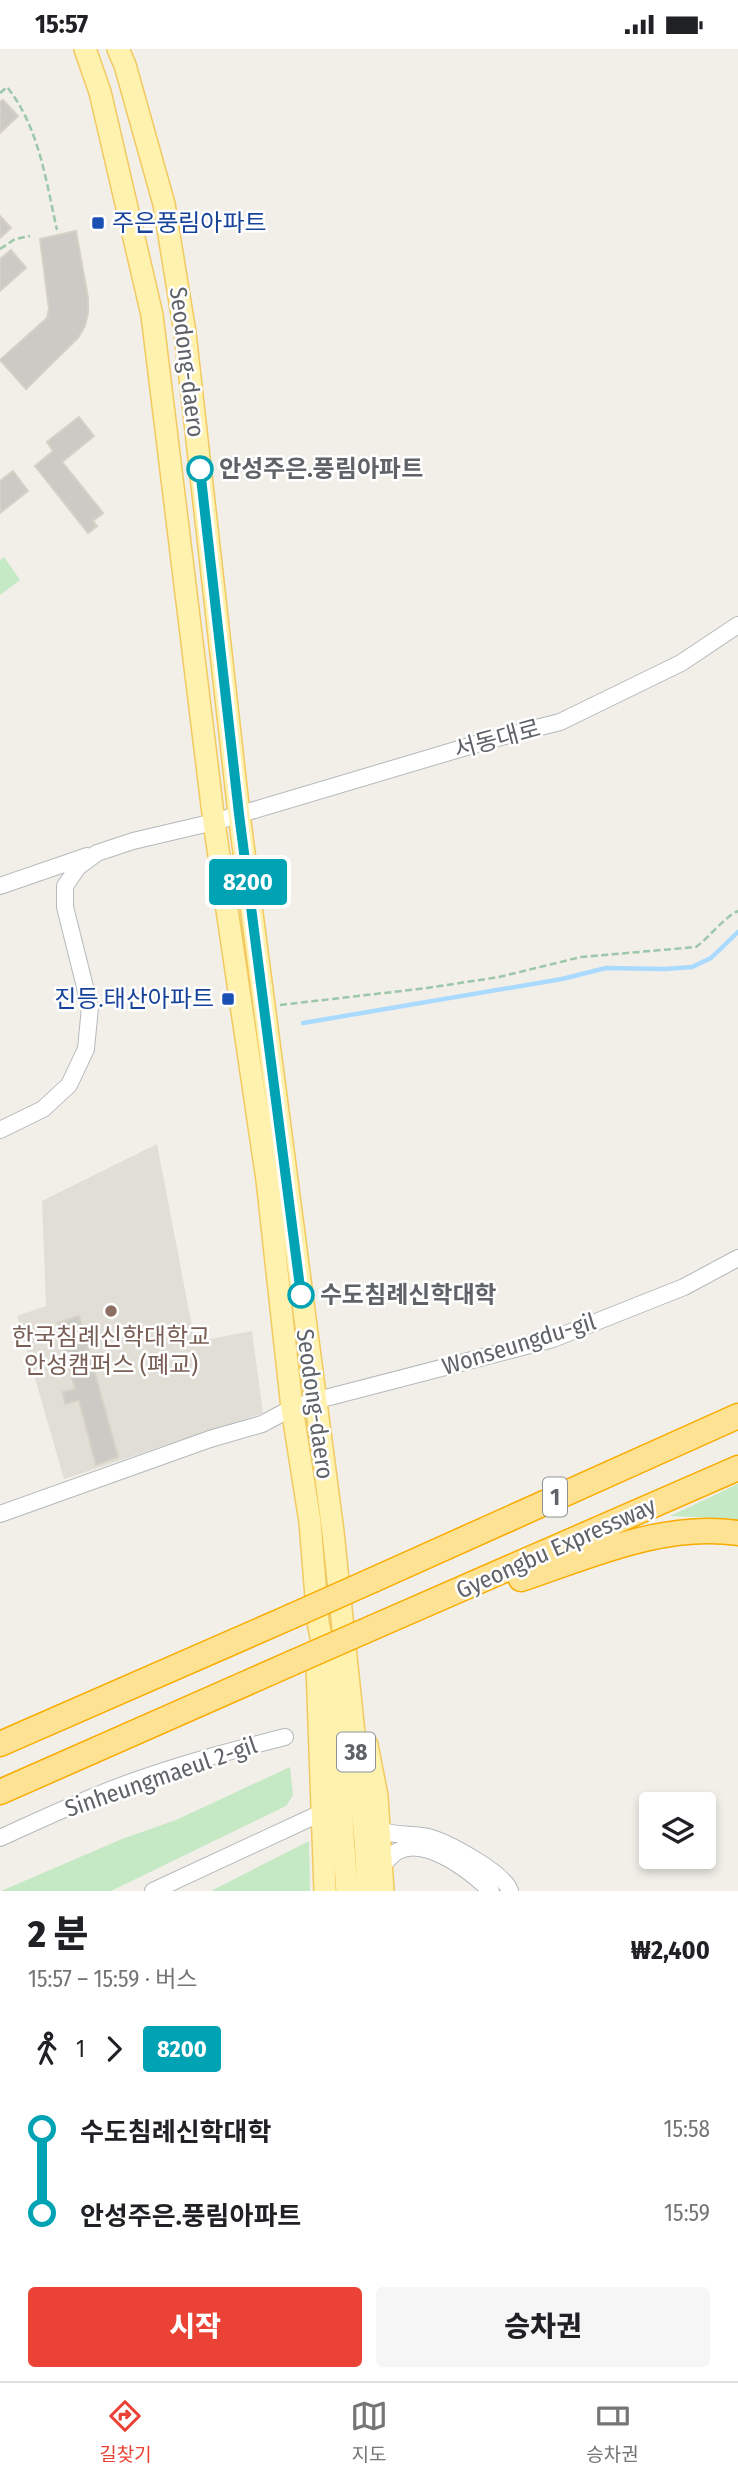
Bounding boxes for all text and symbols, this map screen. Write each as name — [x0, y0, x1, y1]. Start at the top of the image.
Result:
text: 15:57 — [35, 9, 88, 40]
place label: 주은풍림아파트 — [112, 209, 267, 237]
marker: 주은풍림아파트 — [90, 215, 106, 231]
street label: Seodong-daero — [164, 285, 210, 439]
place label: 안성주은.풍림아파트 — [219, 455, 423, 483]
marker: 안성주은.풍림아파트 — [187, 456, 213, 482]
street label: 서동대로 — [451, 714, 543, 764]
line badge: 8200 — [199, 859, 297, 905]
text: 8200 — [223, 868, 273, 896]
place label: 진등.태산아파트 — [54, 985, 214, 1013]
marker: 진등.태산아파트 — [220, 991, 236, 1007]
place label: 수도침례신학대학 — [320, 1281, 497, 1309]
marker: 수도침례신학대학 — [288, 1282, 314, 1308]
marker: 한국침례신학대학교 안성캠퍼스 (폐교) — [103, 1303, 119, 1319]
street label: Wonseungdu-gil — [439, 1307, 599, 1381]
place label: 한국침례신학대학교 안성캠퍼스 (폐교) — [12, 1323, 210, 1379]
street label: Seodong-daero — [291, 1327, 339, 1481]
road number: 1 — [543, 1477, 567, 1517]
street label: Gyeongbu Expressway — [452, 1491, 660, 1605]
street label: Sinheungmaeul 2-gil — [61, 1731, 261, 1823]
road number: 38 — [337, 1733, 375, 1771]
map controls — [639, 1792, 716, 1869]
button: layers — [639, 1792, 716, 1869]
text: 2 분 — [28, 1911, 88, 1957]
text: ₩2,400 — [631, 1935, 710, 1966]
text: 15:57 – 15:59 · 버스 — [28, 1965, 198, 1993]
icon: walk — [28, 2030, 66, 2068]
icon: forward — [95, 2030, 133, 2068]
text: 1 — [76, 2035, 85, 2063]
text: 8200 — [157, 2035, 207, 2063]
text: 15:58 — [663, 2115, 710, 2143]
text: 수도침례신학대학 — [80, 2117, 271, 2148]
text: 15:59 — [664, 2199, 710, 2227]
text: 안성주은.풍림아파트 — [80, 2201, 301, 2232]
button: 시작 — [28, 2287, 362, 2367]
button: 승차권 — [376, 2287, 710, 2367]
tab: 길찾기 — [99, 2397, 152, 2466]
tab: 지도 — [350, 2397, 388, 2466]
tab: 승차권 — [586, 2397, 639, 2466]

